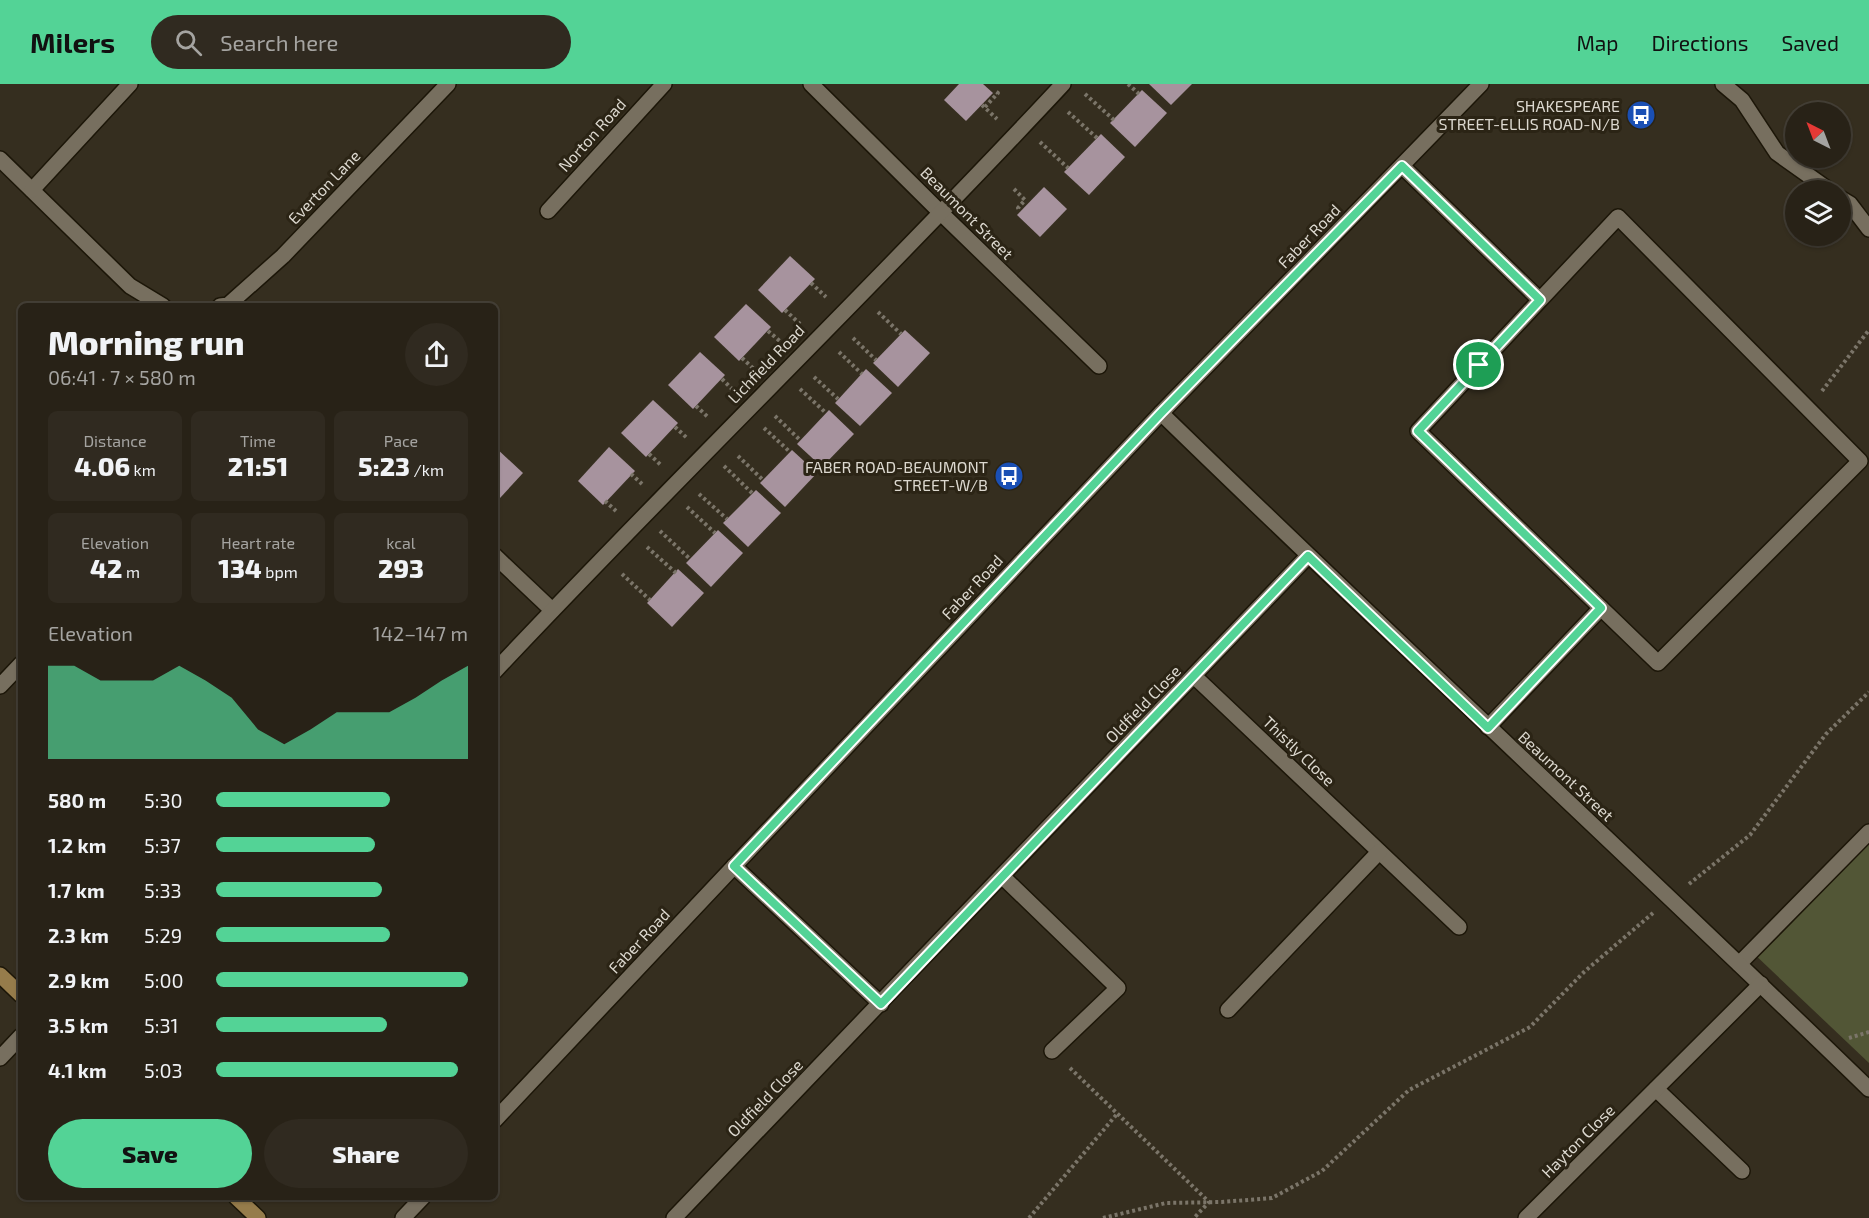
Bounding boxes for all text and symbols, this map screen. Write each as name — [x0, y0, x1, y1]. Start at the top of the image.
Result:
search box — [151, 15, 571, 69]
text: Milers — [30, 25, 115, 59]
icon: search — [172, 26, 205, 59]
text: Search here — [220, 29, 338, 55]
text: Map — [1576, 30, 1619, 55]
text: Directions — [1652, 30, 1748, 55]
text: Saved — [1781, 30, 1839, 55]
street label: Norton Road — [554, 94, 629, 175]
place label: SHAKESPEARE STREET-ELLIS ROAD-N/B — [1438, 96, 1620, 133]
bus stop icon: SHAKESPEARE STREET-ELLIS ROAD-N/B — [1625, 99, 1657, 131]
north arrow — [1785, 102, 1851, 168]
map controls — [1785, 102, 1851, 246]
street label: Everton Lane — [284, 146, 364, 228]
street label: Beaumont Street — [917, 162, 1018, 263]
button: layers — [1785, 180, 1851, 246]
street label: Faber Road — [1274, 200, 1344, 271]
street label: Lichfield Road — [723, 320, 808, 407]
text: Morning run — [48, 322, 245, 362]
button: share — [405, 323, 468, 386]
pin — [1453, 339, 1504, 390]
icon: arrive — [1462, 348, 1495, 381]
text: 06:41 · 7 × 580 m — [48, 365, 196, 389]
text: Distance — [83, 431, 147, 450]
text: Time — [240, 431, 276, 450]
text: Pace — [384, 431, 418, 450]
text: 4.06 — [74, 450, 130, 481]
text: 21:51 — [228, 450, 288, 481]
text: 5:23 — [358, 450, 410, 481]
place label: FABER ROAD-BEAUMONT STREET-W/B — [805, 457, 988, 494]
text: km — [130, 460, 156, 479]
text: /km — [410, 460, 444, 479]
bus stop icon: FABER ROAD-BEAUMONT STREET-W/B — [993, 460, 1025, 492]
text: Elevation — [81, 533, 149, 552]
text: Heart rate — [221, 533, 295, 552]
text: kcal — [386, 533, 416, 552]
street label: Faber Road — [937, 550, 1006, 623]
text: 42 — [90, 552, 122, 583]
text: 134 — [218, 552, 262, 583]
text: 293 — [378, 552, 424, 583]
text: m — [122, 562, 140, 581]
text: bpm — [262, 562, 298, 581]
text: Elevation — [48, 621, 133, 645]
text: 142–147 m — [373, 621, 468, 645]
street label: Oldfield Close — [1101, 661, 1184, 746]
street label: Thistly Close — [1259, 712, 1339, 790]
street label: Beaumont Street — [1515, 727, 1618, 825]
text: 580 m — [48, 788, 106, 812]
text: 5:30 — [144, 788, 183, 812]
text: 1.2 km — [48, 833, 106, 857]
text: 5:37 — [144, 833, 181, 857]
text: 1.7 km — [48, 878, 105, 902]
text: 5:33 — [144, 878, 182, 902]
street label: Faber Road — [604, 904, 673, 977]
text: 2.3 km — [48, 923, 109, 947]
text: 5:29 — [144, 923, 182, 947]
text: 2.9 km — [48, 968, 109, 992]
text: 5:00 — [144, 968, 184, 992]
text: 3.5 km — [48, 1013, 108, 1037]
text: 5:31 — [144, 1013, 179, 1037]
street label: Oldfield Close — [723, 1055, 806, 1140]
text: 4.1 km — [48, 1058, 107, 1082]
text: 5:03 — [144, 1058, 183, 1082]
street label: Hayton Close — [1537, 1100, 1618, 1181]
button: Save — [48, 1119, 252, 1188]
button: Share — [264, 1119, 468, 1188]

